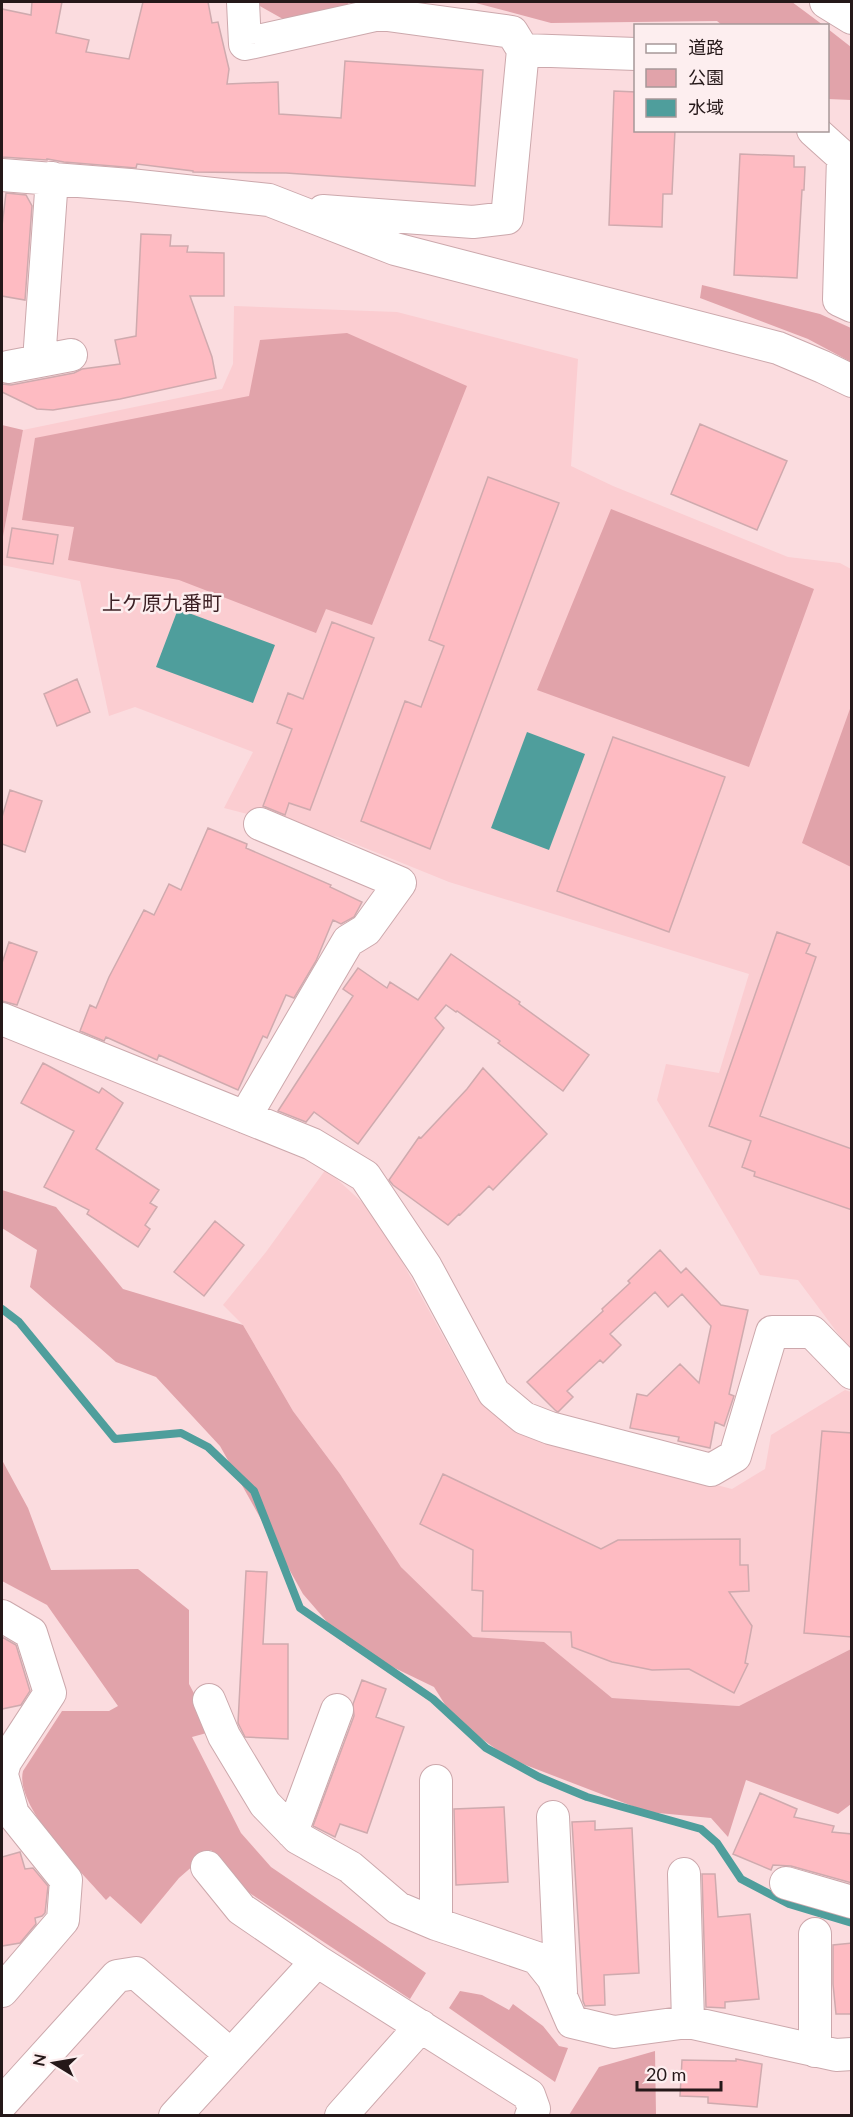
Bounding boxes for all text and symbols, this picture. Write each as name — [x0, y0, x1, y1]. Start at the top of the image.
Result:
legend — [634, 24, 829, 132]
text: 道路 — [688, 36, 724, 58]
text: 公園 — [688, 66, 724, 88]
text: 水域 — [688, 96, 724, 118]
district label: 上ケ原九番町 — [102, 590, 222, 614]
north arrow — [24, 2033, 84, 2093]
text: N — [28, 2052, 49, 2068]
scale bar — [637, 2054, 721, 2092]
text: 20 m — [646, 2063, 686, 2085]

